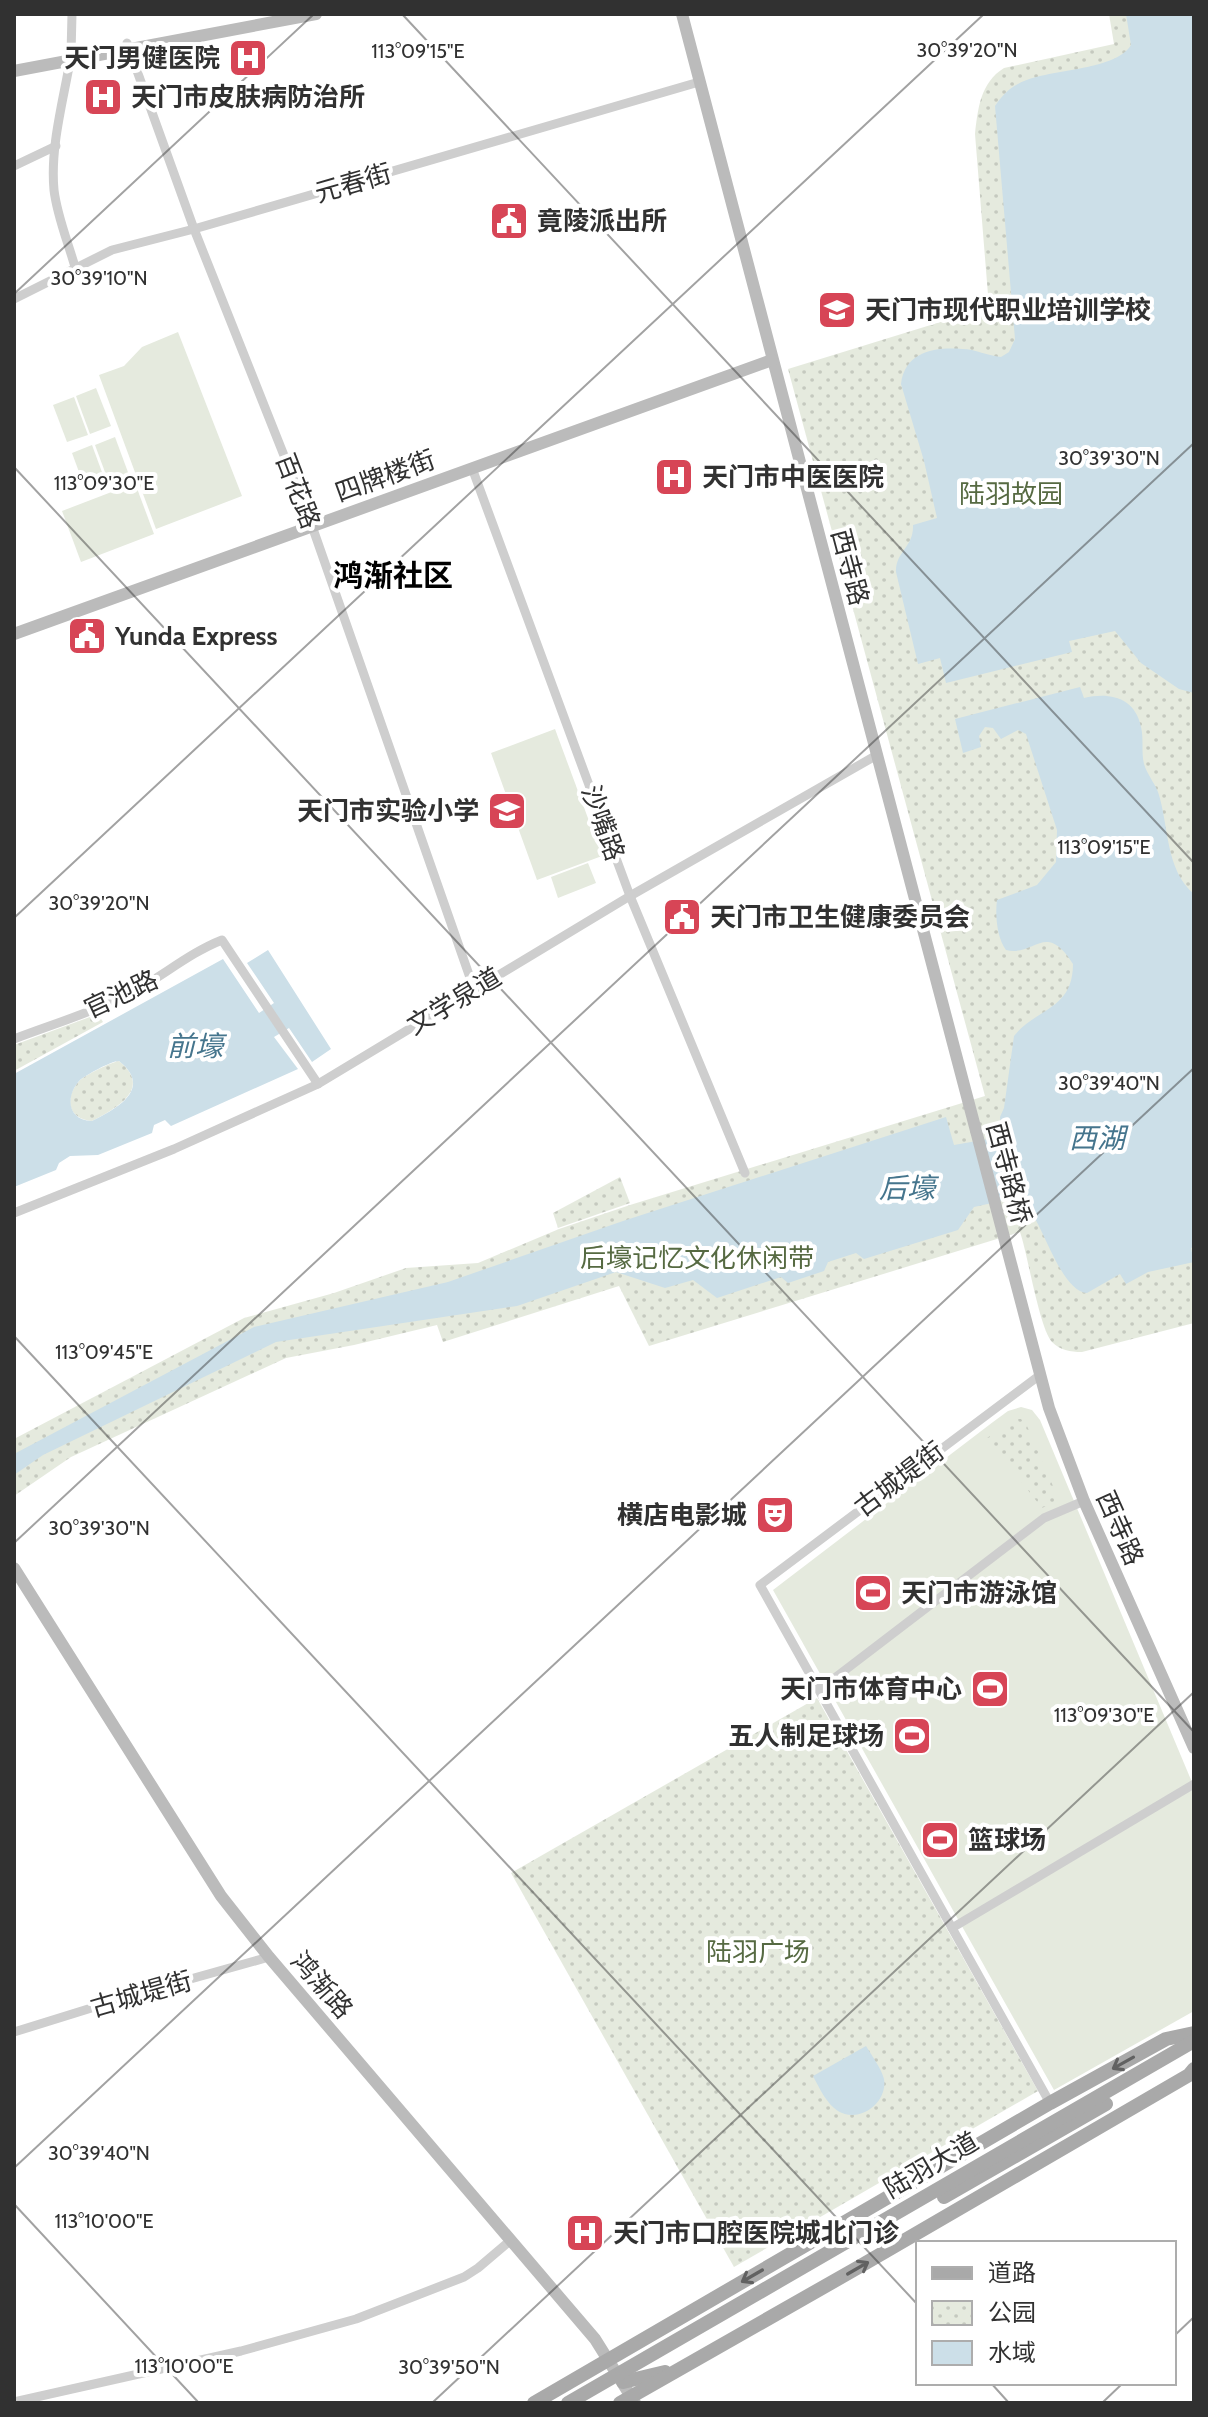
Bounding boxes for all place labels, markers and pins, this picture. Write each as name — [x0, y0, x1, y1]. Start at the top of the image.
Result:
hospital icon: 天门男健医院 — [227, 37, 269, 79]
place label: 天门男健医院 — [64, 42, 220, 74]
hospital icon: 天门市皮肤病防治所 — [82, 76, 124, 118]
place label: 天门市皮肤病防治所 — [131, 81, 365, 113]
public building icon: 竟陵派出所 — [488, 200, 530, 242]
place label: 竟陵派出所 — [537, 205, 667, 237]
school or university icon: 天门市现代职业培训学校 — [816, 289, 858, 331]
place label: 天门市现代职业培训学校 — [865, 294, 1151, 326]
hospital icon: 天门市中医医院 — [653, 456, 695, 498]
place label: 天门市中医医院 — [702, 461, 884, 493]
public building icon: Yunda Express — [66, 615, 108, 657]
place label: Yunda Express — [114, 620, 278, 652]
school or university icon: 天门市实验小学 — [486, 790, 528, 832]
place label: 天门市实验小学 — [297, 795, 479, 827]
public building icon: 天门市卫生健康委员会 — [661, 896, 703, 938]
place label: 天门市卫生健康委员会 — [710, 901, 970, 933]
theatre icon: 横店电影城 — [754, 1494, 796, 1536]
place label: 横店电影城 — [617, 1499, 747, 1531]
sports icon: 天门市游泳馆 — [852, 1572, 894, 1614]
place label: 天门市游泳馆 — [901, 1577, 1057, 1609]
sports icon: 天门市体育中心 — [969, 1668, 1011, 1710]
place label: 天门市体育中心 — [780, 1673, 962, 1705]
sports icon: 五人制足球场 — [891, 1715, 933, 1757]
place label: 五人制足球场 — [728, 1720, 884, 1752]
sports icon: 篮球场 — [919, 1819, 961, 1861]
place label: 篮球场 — [968, 1824, 1046, 1856]
hospital icon: 天门市口腔医院城北门诊 — [564, 2212, 606, 2254]
place label: 天门市口腔医院城北门诊 — [613, 2217, 900, 2249]

